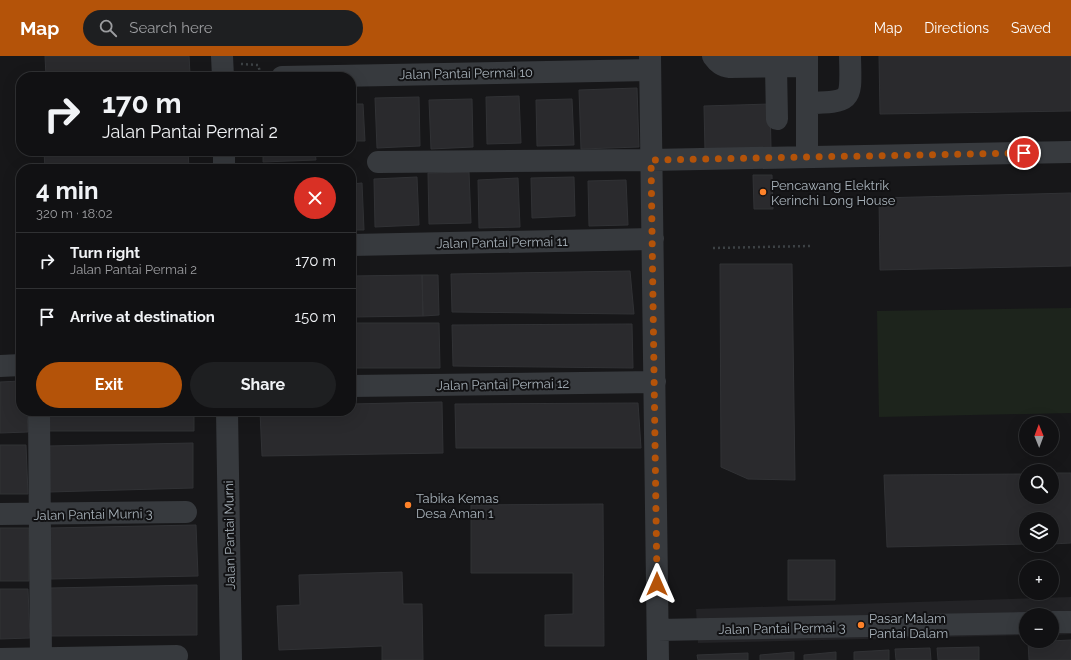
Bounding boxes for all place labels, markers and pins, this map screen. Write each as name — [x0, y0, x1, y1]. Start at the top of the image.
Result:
pin — [1007, 136, 1041, 170]
place label: Pencawang Elektrik Kerinchi Long House — [771, 178, 896, 208]
marker: Pencawang Elektrik Kerinchi Long House — [758, 187, 768, 197]
place label: Tabika Kemas Desa Aman 1 — [416, 491, 499, 521]
marker: Tabika Kemas Desa Aman 1 — [403, 500, 413, 510]
place label: Pasar Malam Pantai Dalam — [869, 611, 948, 641]
marker: Pasar Malam Pantai Dalam — [856, 620, 866, 630]

